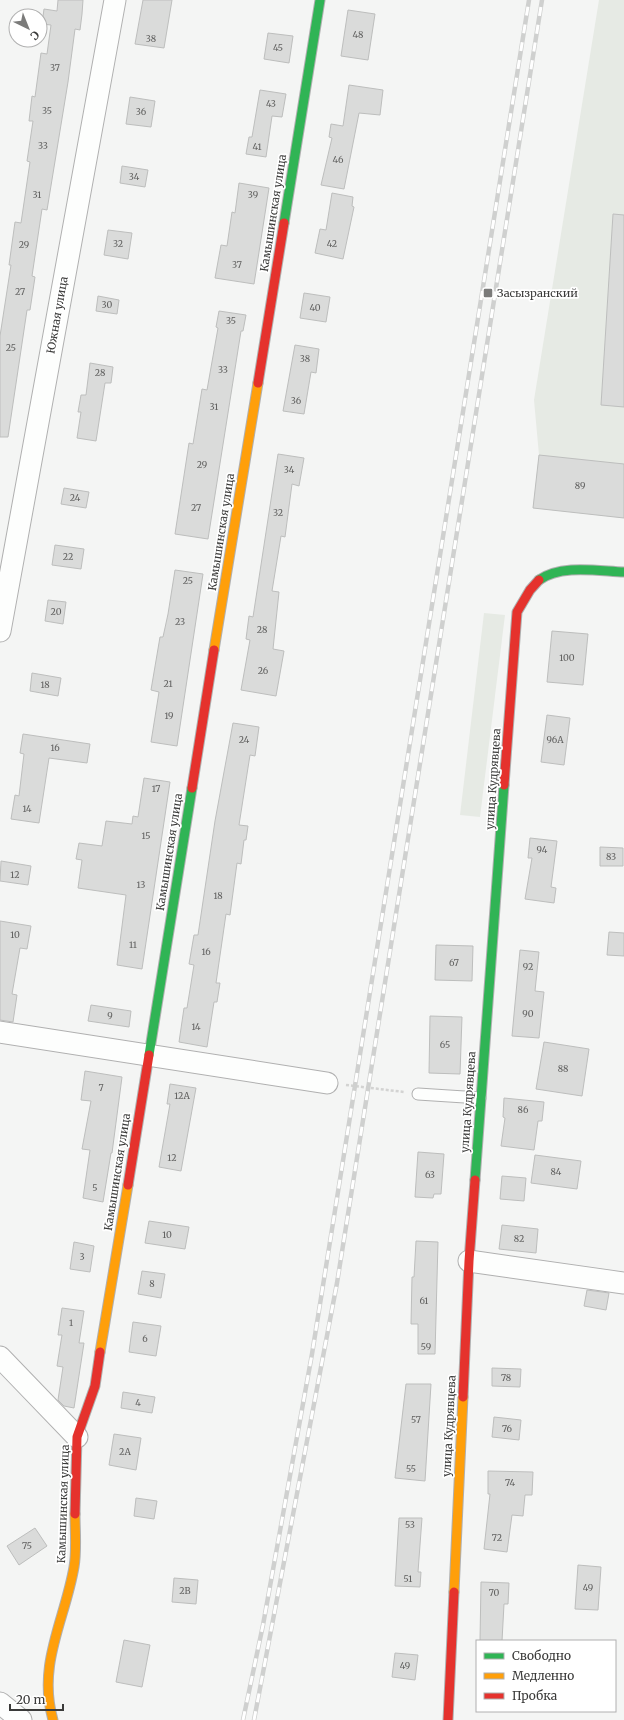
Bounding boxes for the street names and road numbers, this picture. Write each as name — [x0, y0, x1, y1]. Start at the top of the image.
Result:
street label: Камышинская улица — [257, 153, 289, 273]
street label: Южная улица — [43, 275, 71, 355]
street label: Камышинская улица — [205, 472, 237, 592]
street label: улица Кудрявцева — [482, 728, 504, 830]
street label: Камышинская улица — [153, 792, 185, 912]
street label: улица Кудрявцева — [457, 1051, 479, 1153]
street label: Камышинская улица — [101, 1112, 133, 1232]
street label: улица Кудрявцева — [439, 1375, 459, 1477]
street label: Камышинская улица — [54, 1444, 72, 1564]

